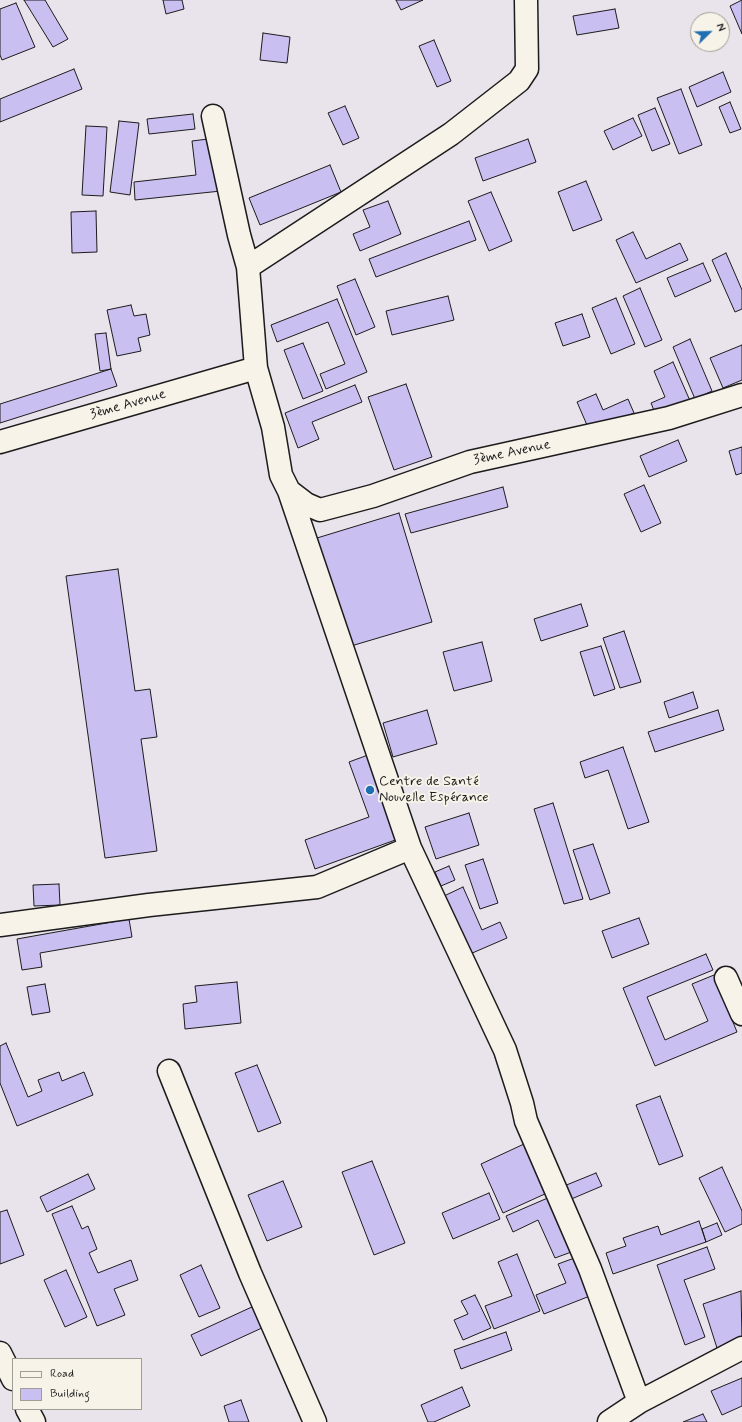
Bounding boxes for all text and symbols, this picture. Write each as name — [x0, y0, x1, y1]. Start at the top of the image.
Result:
north arrow — [690, 12, 730, 52]
text: N — [712, 22, 728, 34]
street label: 3ème Avenue — [88, 386, 168, 424]
street label: 3ème Avenue — [472, 437, 552, 469]
place label: Centre de Santé Nouvelle Espérance — [379, 774, 489, 806]
marker: Centre de Santé Nouvelle Espérance — [364, 784, 376, 796]
legend — [12, 1358, 142, 1410]
text: Road — [50, 1366, 74, 1382]
text: Building — [50, 1386, 90, 1402]

